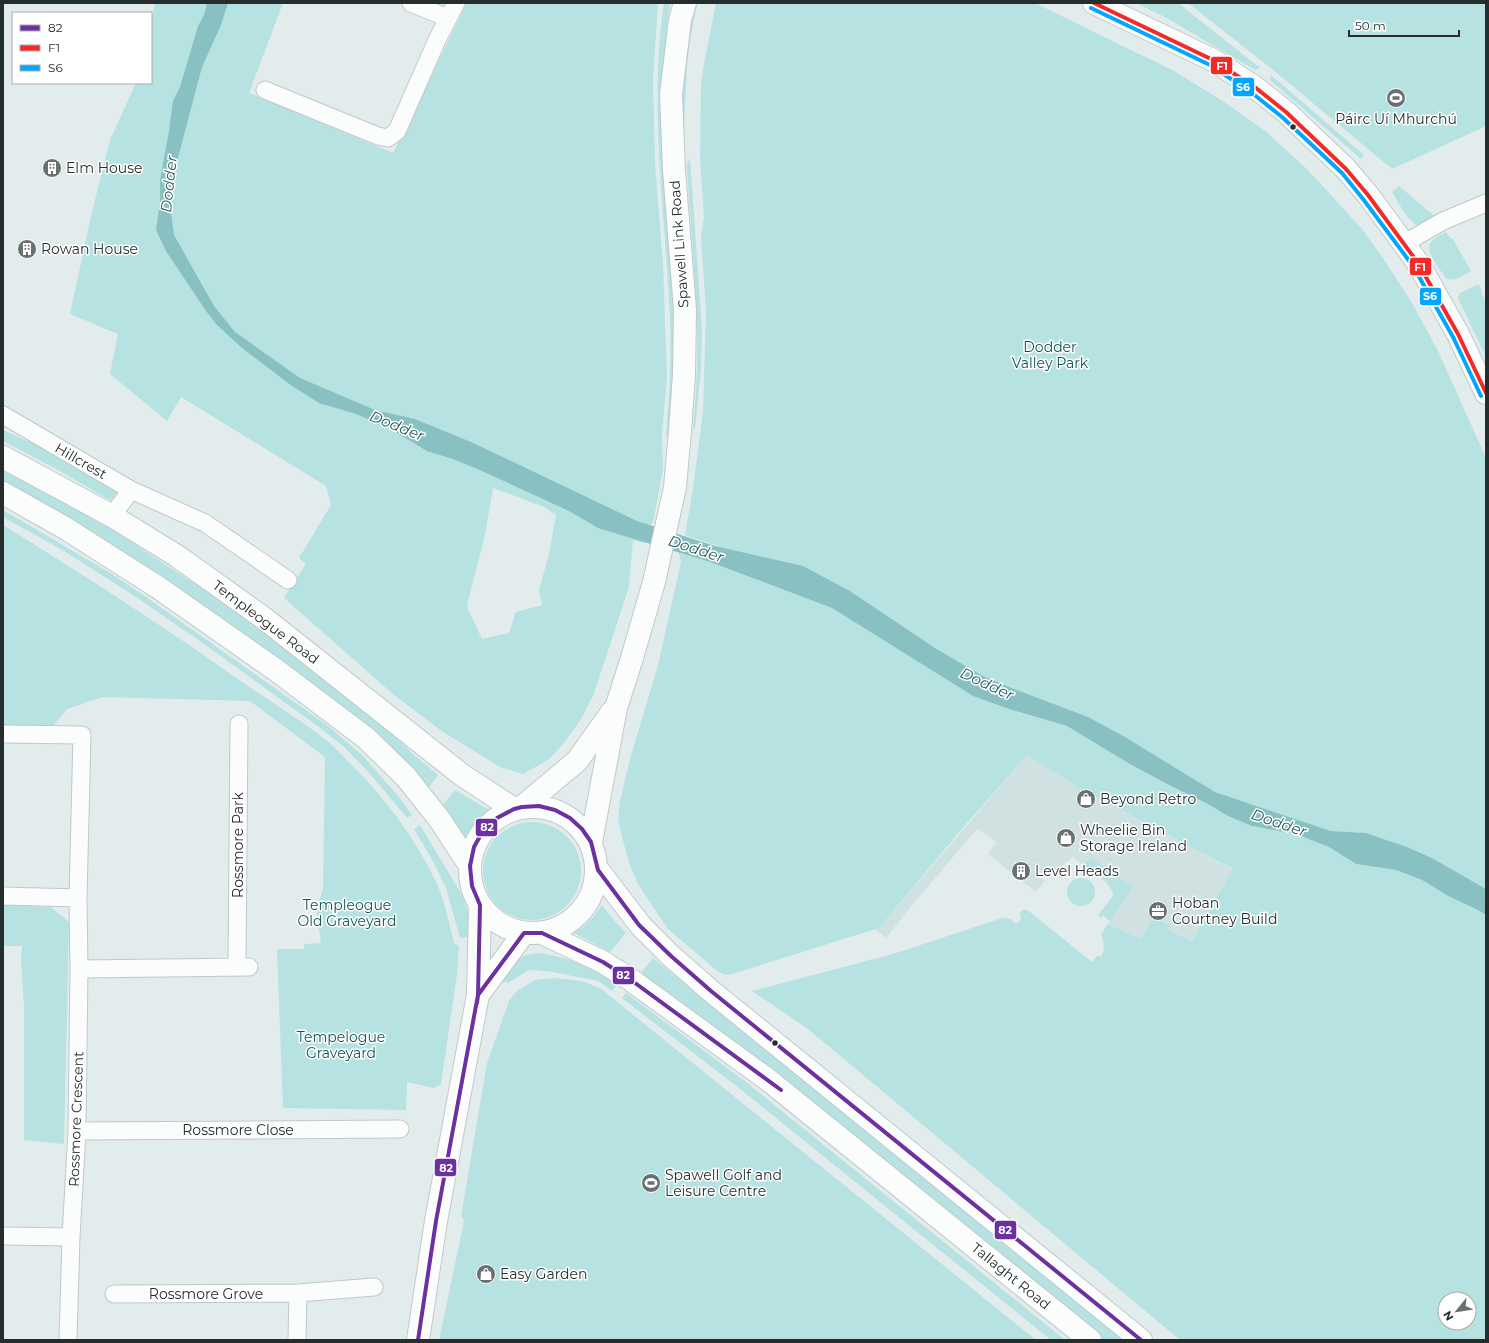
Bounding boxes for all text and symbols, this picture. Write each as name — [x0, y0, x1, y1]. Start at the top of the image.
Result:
legend — [12, 12, 152, 84]
scale bar — [1349, 12, 1459, 38]
text: 50 m — [1355, 18, 1386, 33]
text: 82 — [48, 20, 63, 35]
text: F1 — [48, 40, 60, 55]
line badge: F1 — [1210, 56, 1233, 75]
text: F1 — [1216, 59, 1228, 73]
text: S6 — [48, 60, 63, 75]
line badge: S6 — [1232, 77, 1255, 97]
text: S6 — [1236, 80, 1250, 94]
sports icon: Páirc Uí Mhurchú — [1385, 87, 1407, 109]
place label: Páirc Uí Mhurchú — [1335, 110, 1457, 128]
unlabelled marker — [1288, 122, 1298, 132]
water label: Dodder — [156, 154, 181, 213]
building icon: Elm House — [41, 157, 63, 179]
place label: Elm House — [66, 159, 143, 177]
street label: Spawell Link Road — [666, 180, 692, 308]
building icon: Rowan House — [16, 238, 38, 260]
place label: Rowan House — [41, 240, 138, 258]
line badge: F1 — [1409, 257, 1432, 276]
text: F1 — [1414, 260, 1426, 274]
line badge: S6 — [1419, 287, 1442, 306]
text: S6 — [1423, 289, 1437, 303]
park label: Dodder Valley Park — [1012, 338, 1089, 372]
water label: Dodder — [367, 406, 428, 445]
street label: Hillcrest — [52, 439, 110, 483]
water label: Dodder — [666, 531, 727, 567]
street label: Templeogue Road — [209, 576, 323, 668]
water label: Dodder — [957, 663, 1018, 705]
shop icon: Beyond Retro — [1075, 788, 1097, 810]
place label: Beyond Retro — [1100, 790, 1196, 808]
street label: Rossmore Park — [229, 792, 247, 898]
water label: Dodder — [1249, 804, 1310, 841]
line badge: 82 — [475, 818, 498, 837]
text: 82 — [480, 820, 494, 834]
place label: Wheelie Bin Storage Ireland — [1080, 821, 1187, 855]
shop icon: Wheelie Bin Storage Ireland — [1055, 827, 1077, 849]
building icon: Level Heads — [1010, 860, 1032, 882]
place label: Level Heads — [1035, 862, 1119, 880]
place label: Hoban Courtney Build — [1172, 894, 1277, 928]
park label: Templeogue Old Graveyard — [298, 896, 396, 930]
office icon: Hoban Courtney Build — [1147, 900, 1169, 922]
line badge: 82 — [612, 966, 635, 985]
text: 82 — [616, 968, 630, 982]
park label: Tempelogue Graveyard — [297, 1028, 385, 1062]
unlabelled marker — [770, 1038, 780, 1048]
street label: Rossmore Crescent — [65, 1051, 87, 1187]
street label: Rossmore Close — [182, 1121, 294, 1139]
line badge: 82 — [434, 1158, 457, 1177]
text: 82 — [439, 1161, 453, 1175]
place label: Spawell Golf and Leisure Centre — [665, 1166, 782, 1200]
sports icon: Spawell Golf and Leisure Centre — [640, 1172, 662, 1194]
line badge: 82 — [994, 1220, 1017, 1240]
text: 82 — [998, 1223, 1012, 1237]
street label: Tallaght Road — [968, 1239, 1054, 1313]
shop icon: Easy Garden — [475, 1263, 497, 1285]
place label: Easy Garden — [500, 1265, 588, 1283]
street label: Rossmore Grove — [149, 1285, 263, 1303]
north arrow — [1437, 1291, 1477, 1331]
text: N — [1440, 1309, 1457, 1323]

